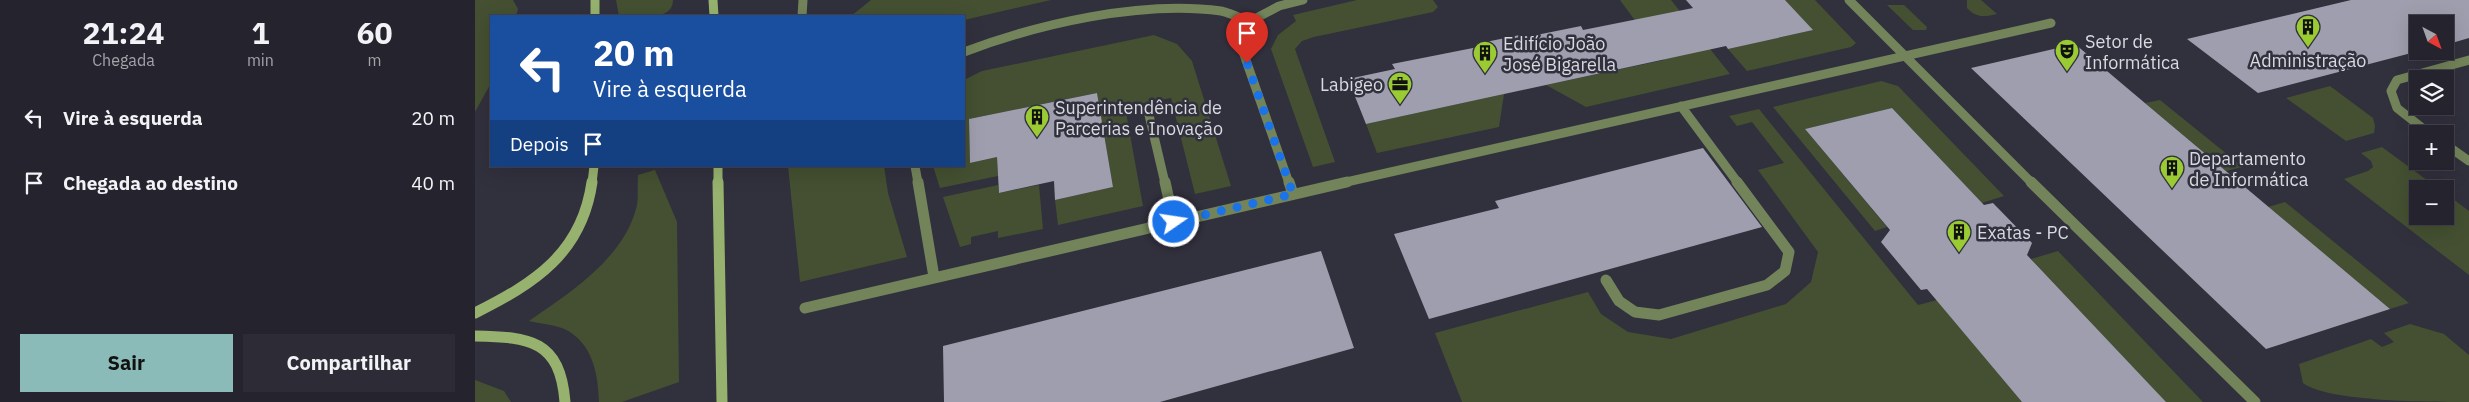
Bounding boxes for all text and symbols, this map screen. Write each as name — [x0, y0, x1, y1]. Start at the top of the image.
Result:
pin — [1226, 12, 1268, 63]
text: 21:24 — [83, 13, 164, 52]
text: 1 — [251, 13, 269, 52]
text: 60 — [356, 13, 392, 52]
building icon: Administração — [2295, 14, 2321, 48]
north arrow — [2409, 15, 2454, 60]
map controls — [2409, 15, 2454, 225]
icon: arrive — [1233, 19, 1261, 47]
text: 20 m — [593, 30, 675, 76]
place label: Setor de Informática — [2085, 30, 2180, 74]
place label: Edifício João José Bigarella — [1503, 32, 1617, 76]
icon: left — [510, 35, 575, 100]
theatre icon: Setor de Informática — [2054, 38, 2080, 72]
building icon: Edifício João José Bigarella — [1472, 40, 1498, 74]
place label: Administração — [2250, 49, 2366, 72]
text: Chegada — [92, 50, 155, 70]
text: min — [247, 50, 274, 70]
text: m — [367, 50, 381, 70]
button: layers — [2409, 70, 2454, 115]
office icon: Labigeo — [1387, 71, 1413, 105]
place label: Labigeo — [1320, 73, 1383, 96]
text: Vire à esquerda — [593, 74, 747, 103]
place label: Superintendência de Parcerias e Inovação — [1055, 96, 1223, 140]
icon: left — [20, 104, 48, 132]
building icon: Superintendência de Parcerias e Inovação — [1024, 104, 1050, 138]
text: Vire à esquerda — [63, 106, 203, 130]
text: 20 m — [411, 106, 455, 130]
button: + — [2409, 125, 2454, 170]
icon: arrive — [579, 130, 607, 158]
text: Depois — [510, 132, 569, 156]
place label: Departamento de Informática — [2189, 147, 2309, 191]
building icon: Departamento de Informática — [2159, 155, 2185, 189]
icon: arrive — [20, 169, 48, 197]
text: Chegada ao destino — [63, 171, 238, 195]
text: 40 m — [411, 171, 455, 195]
button: − — [2409, 180, 2454, 225]
position arrow — [1147, 195, 1199, 247]
building icon: Exatas - PC — [1946, 219, 1972, 253]
place label: Exatas - PC — [1977, 221, 2069, 244]
button: Sair — [20, 334, 233, 392]
button: Compartilhar — [243, 334, 455, 392]

